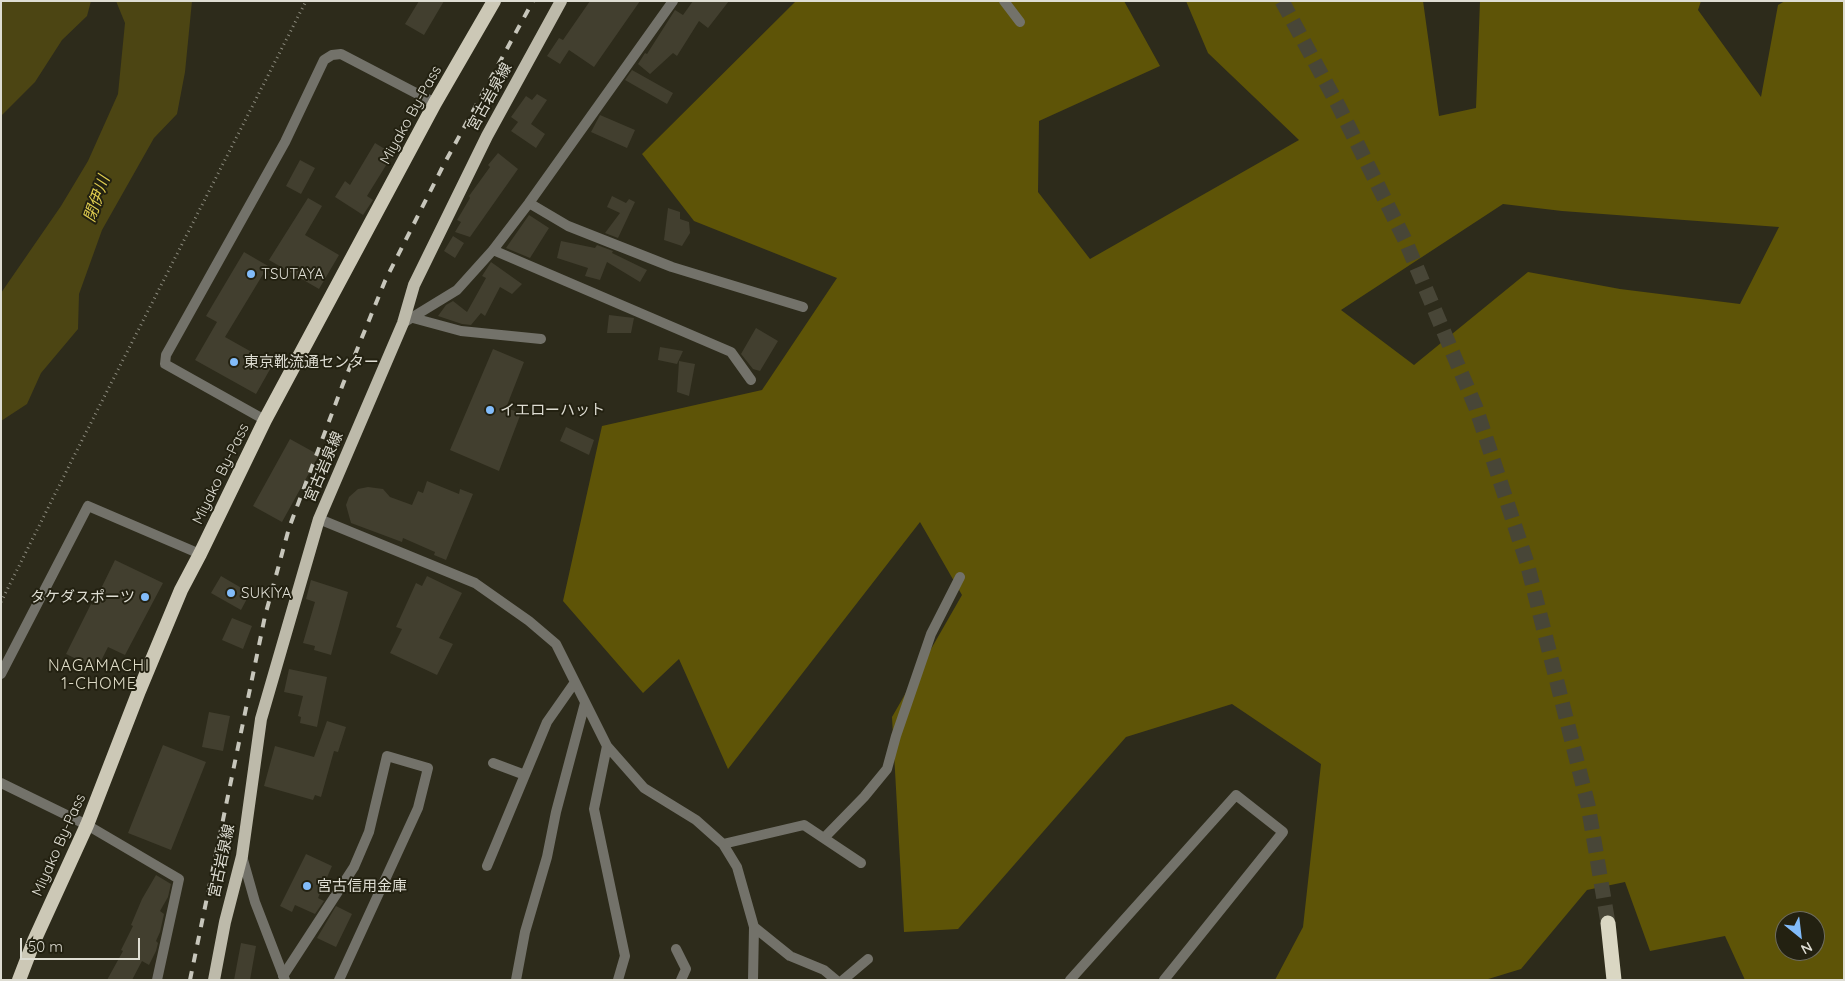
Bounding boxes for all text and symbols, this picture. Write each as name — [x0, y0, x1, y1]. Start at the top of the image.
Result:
street label: 宮古岩泉線 — [464, 60, 516, 134]
street label: Miyako By-Pass — [376, 62, 446, 168]
water label: 閉伊川 — [80, 173, 114, 225]
place label: TSUTAYA — [261, 265, 324, 283]
marker: TSUTAYA — [245, 268, 257, 280]
place label: 東京靴流通センター — [244, 353, 379, 371]
marker: 東京靴流通センター — [228, 356, 240, 368]
place label: イエローハット — [500, 401, 605, 419]
marker: イエローハット — [484, 404, 496, 416]
street label: Miyako By-Pass — [189, 421, 253, 527]
street label: 宮古岩泉線 — [301, 429, 347, 505]
place label: SUKIYA — [241, 584, 291, 602]
marker: SUKIYA — [225, 587, 237, 599]
place label: タケダスポーツ — [30, 588, 135, 606]
marker: タケダスポーツ — [139, 591, 151, 603]
district label: NAGAMACHI 1-CHOME — [47, 656, 151, 694]
street label: Miyako By-Pass — [28, 791, 90, 899]
street label: 宮古岩泉線 — [205, 822, 239, 900]
place label: 宮古信用金庫 — [317, 877, 407, 895]
marker: 宮古信用金庫 — [301, 880, 313, 892]
north arrow — [1775, 911, 1825, 961]
scale bar — [22, 928, 142, 960]
text: 50 m — [28, 937, 63, 956]
text: N — [1798, 938, 1816, 959]

